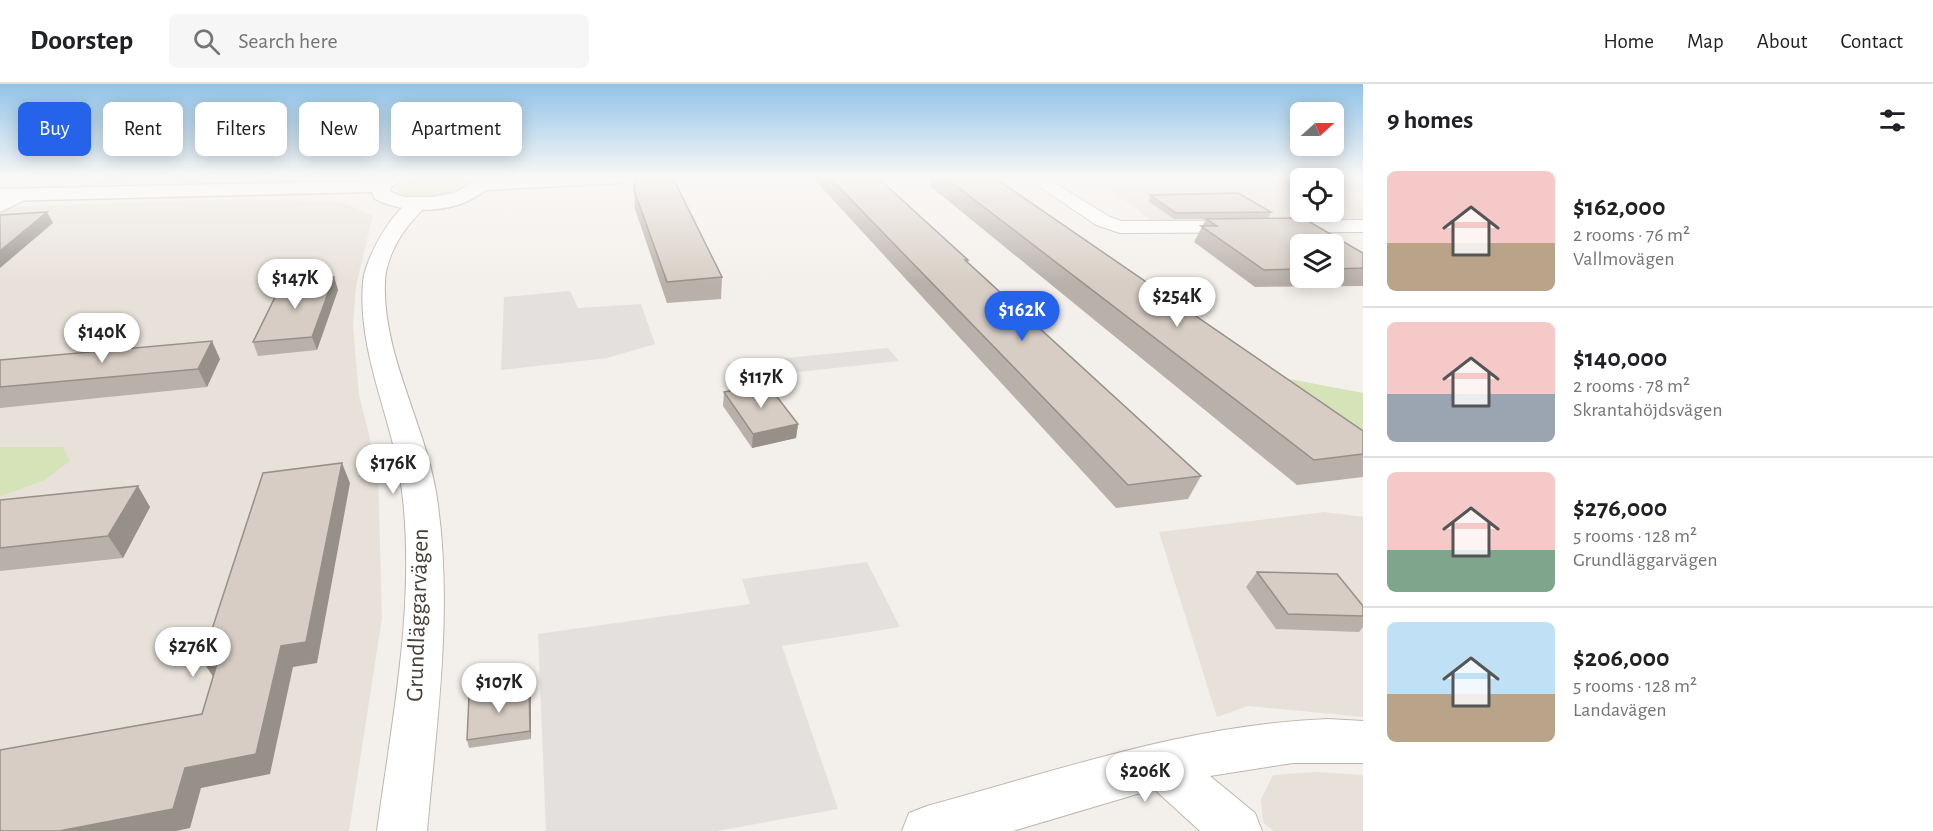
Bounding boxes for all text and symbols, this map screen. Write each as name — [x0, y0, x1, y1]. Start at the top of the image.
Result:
search box — [169, 14, 589, 68]
icon: search — [190, 25, 223, 58]
text: Doorstep — [30, 27, 133, 55]
text: Search here — [238, 30, 338, 52]
text: Home — [1603, 31, 1654, 52]
text: Map — [1687, 31, 1724, 52]
text: About — [1757, 31, 1807, 52]
text: Contact — [1840, 31, 1903, 52]
chip: Buy — [18, 102, 91, 156]
chip: Rent — [103, 102, 183, 156]
chip: Filters — [195, 102, 287, 156]
chip: New — [299, 102, 379, 156]
chip: Apartment — [391, 102, 522, 156]
north arrow — [1290, 102, 1344, 156]
map controls — [1290, 102, 1344, 288]
icon: filters — [1876, 104, 1909, 137]
text: 9 homes — [1387, 107, 1473, 133]
button: locate — [1290, 168, 1344, 222]
text: $162,000 — [1573, 194, 1665, 220]
icon: home — [1435, 195, 1507, 267]
text: 2 rooms · 76 m² — [1573, 225, 1690, 245]
button: layers — [1290, 234, 1344, 288]
text: Vallmovägen — [1573, 249, 1675, 269]
pin: $147K — [253, 259, 337, 310]
text: $147K — [272, 268, 318, 288]
pin: $254K — [1135, 277, 1219, 328]
text: $254K — [1153, 286, 1201, 306]
pin: $162K — [980, 291, 1064, 342]
text: $162K — [999, 300, 1045, 320]
pin: $140K — [60, 313, 144, 364]
text: $140K — [78, 322, 126, 342]
text: $140,000 — [1573, 345, 1667, 371]
icon: home — [1435, 346, 1507, 418]
pin: $117K — [719, 358, 803, 409]
text: $117K — [739, 367, 783, 387]
text: 2 rooms · 78 m² — [1573, 376, 1690, 396]
text: Skrantahöjdsvägen — [1573, 400, 1723, 420]
pin: $176K — [351, 444, 435, 495]
text: $176K — [370, 453, 416, 473]
text: $276,000 — [1573, 495, 1667, 521]
icon: home — [1435, 496, 1507, 568]
text: 5 rooms · 128 m² — [1573, 526, 1697, 546]
street label: Grundläggarvägen — [403, 528, 433, 702]
text: Grundläggarvägen — [1573, 550, 1718, 570]
pin: $276K — [151, 627, 235, 678]
text: $276K — [169, 636, 217, 656]
text: $206,000 — [1573, 645, 1670, 671]
icon: home — [1435, 646, 1507, 718]
pin: $107K — [457, 663, 541, 714]
text: $107K — [476, 672, 522, 692]
text: 5 rooms · 128 m² — [1573, 676, 1697, 696]
text: Landavägen — [1573, 700, 1667, 720]
pin: $206K — [1103, 752, 1187, 803]
text: $206K — [1120, 761, 1170, 781]

